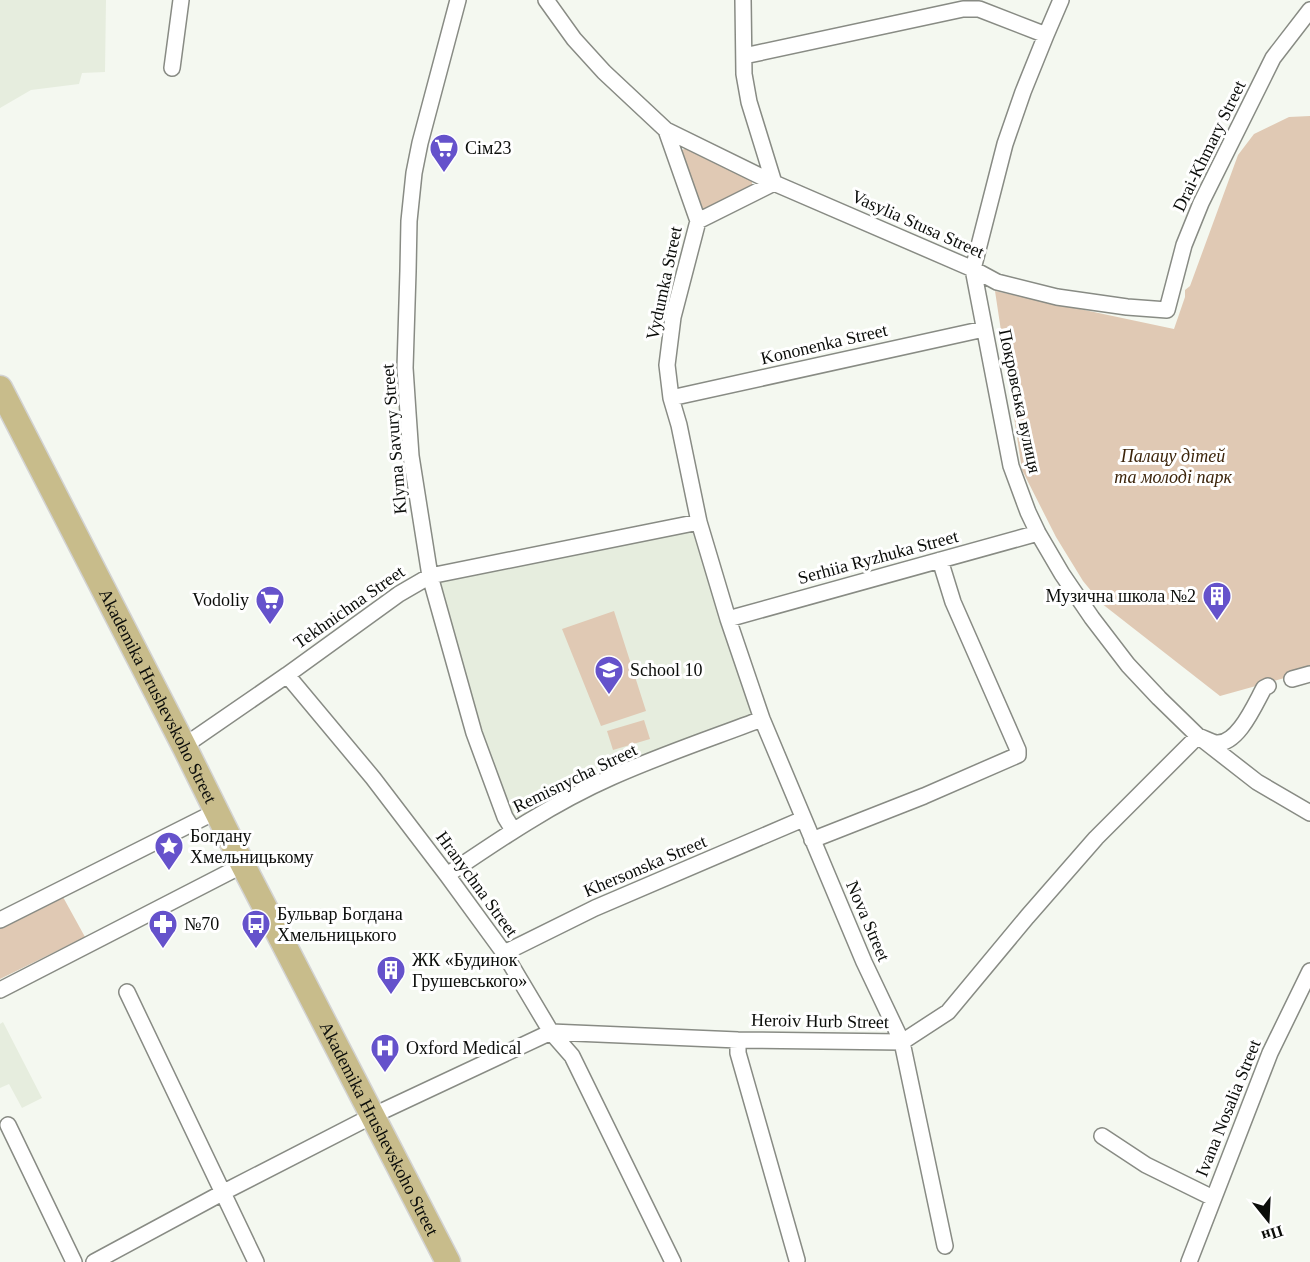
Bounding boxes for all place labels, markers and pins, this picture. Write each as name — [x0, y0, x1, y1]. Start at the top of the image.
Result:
supermarket icon: Сім23 — [428, 132, 460, 174]
place label: Сім23 — [465, 138, 511, 158]
building icon: Музична школа №2 — [1201, 580, 1233, 622]
supermarket icon: Vodoliy — [254, 584, 286, 626]
place label: Музична школа №2 — [1045, 586, 1196, 606]
place label: Vodoliy — [192, 590, 249, 610]
school or university icon: School 10 — [593, 654, 625, 696]
place label: School 10 — [630, 660, 703, 680]
place label: Богдану Хмельницькому — [190, 826, 314, 867]
place icon: Богдану Хмельницькому — [153, 830, 185, 872]
place label: Бульвар Богдана Хмельницького — [277, 904, 403, 945]
pharmacy icon: №70 — [147, 908, 179, 950]
bus stop icon: Бульвар Богдана Хмельницького — [240, 908, 272, 950]
place label: №70 — [184, 914, 219, 934]
place label: ЖК «Будинок Грушевського» — [412, 950, 527, 991]
building icon: ЖК «Будинок Грушевського» — [375, 954, 407, 996]
hospital icon: Oxford Medical — [369, 1032, 401, 1074]
place label: Oxford Medical — [406, 1038, 521, 1058]

